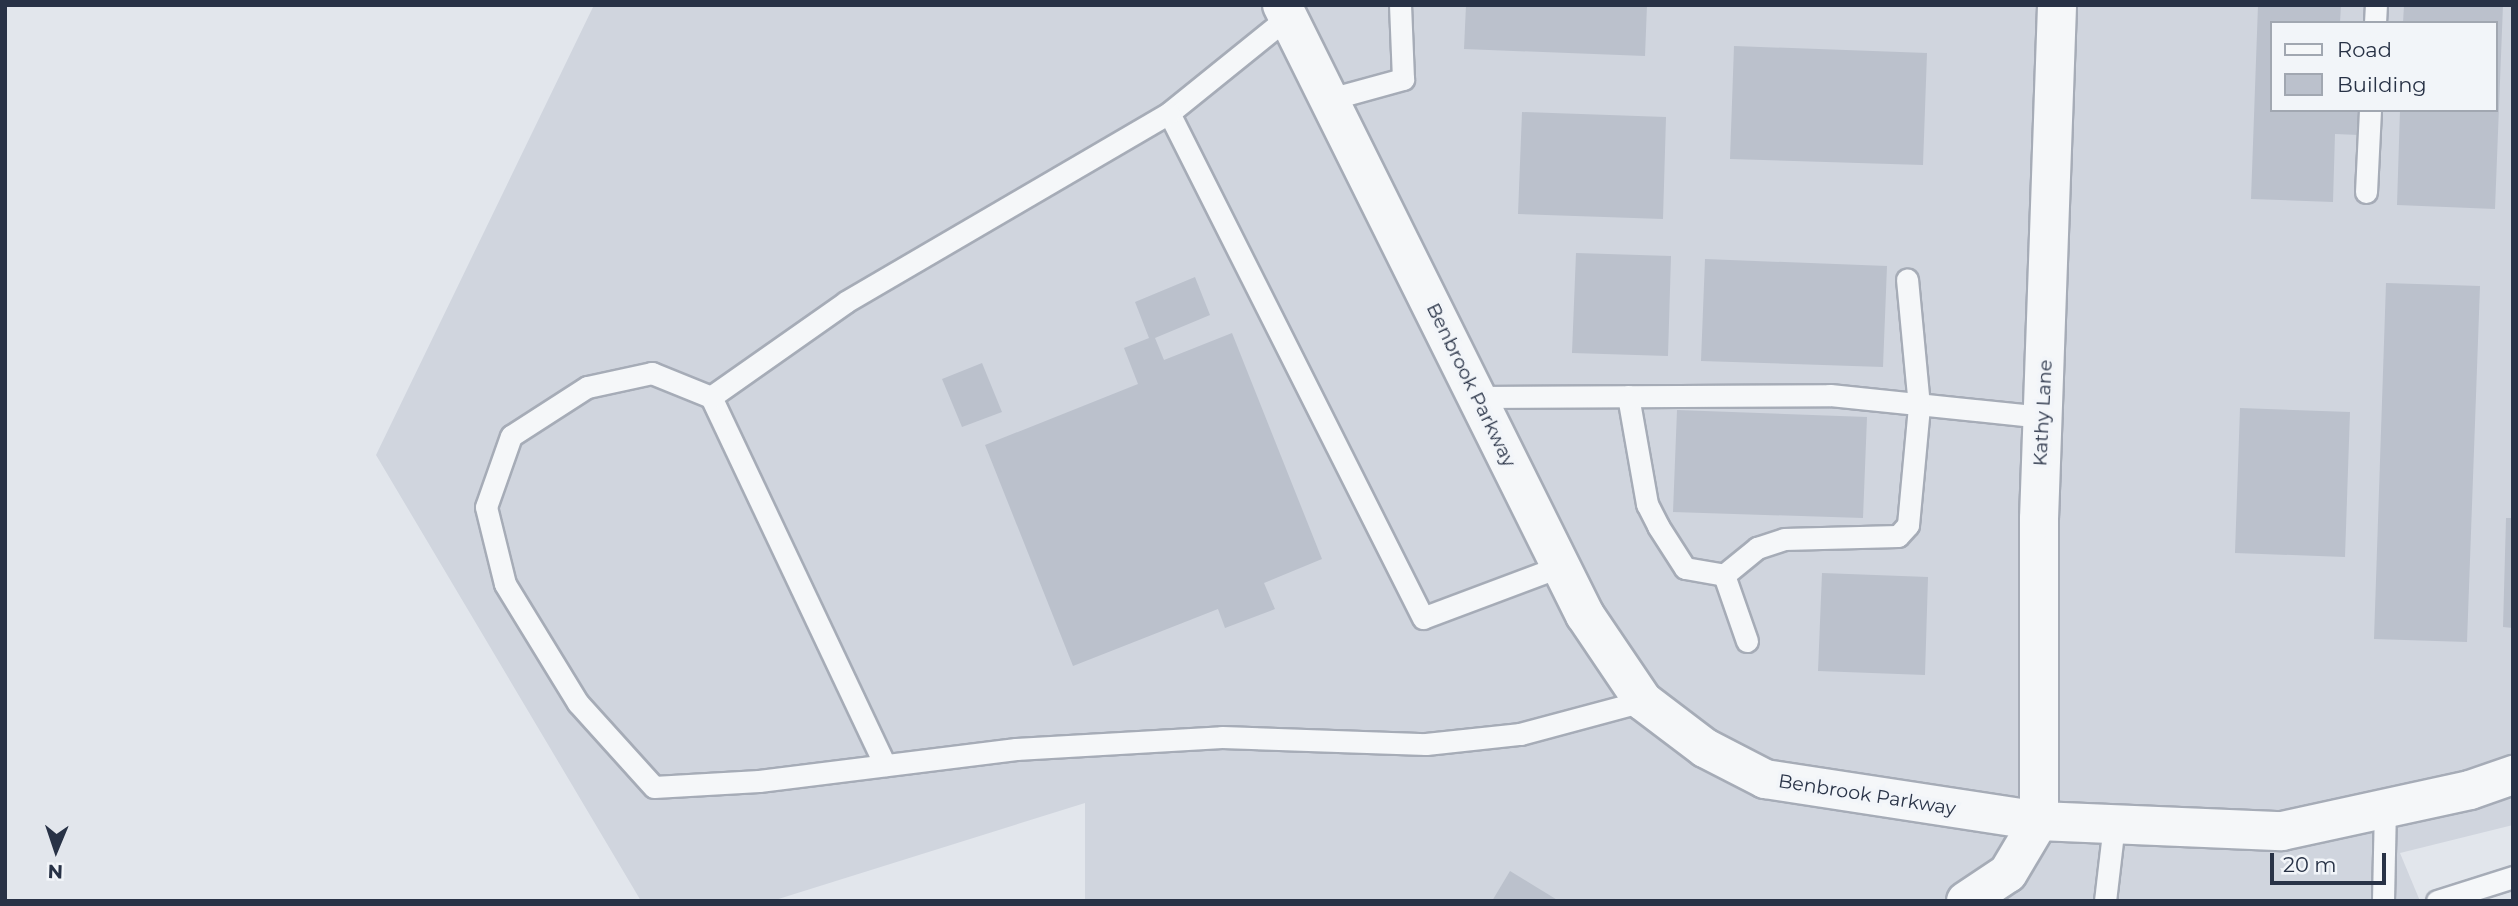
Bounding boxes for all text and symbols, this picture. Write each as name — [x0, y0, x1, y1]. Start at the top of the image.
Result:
legend — [2270, 21, 2497, 112]
text: Road — [2337, 37, 2392, 62]
text: Building — [2337, 72, 2427, 97]
street label: Benbrook Parkway — [1421, 299, 1521, 471]
street label: Kathy Lane — [2029, 359, 2057, 467]
street label: Benbrook Parkway — [1777, 770, 1957, 820]
north arrow — [21, 815, 91, 885]
scale bar — [2273, 839, 2388, 883]
text: 20 m — [2283, 852, 2337, 877]
text: N — [47, 860, 63, 883]

